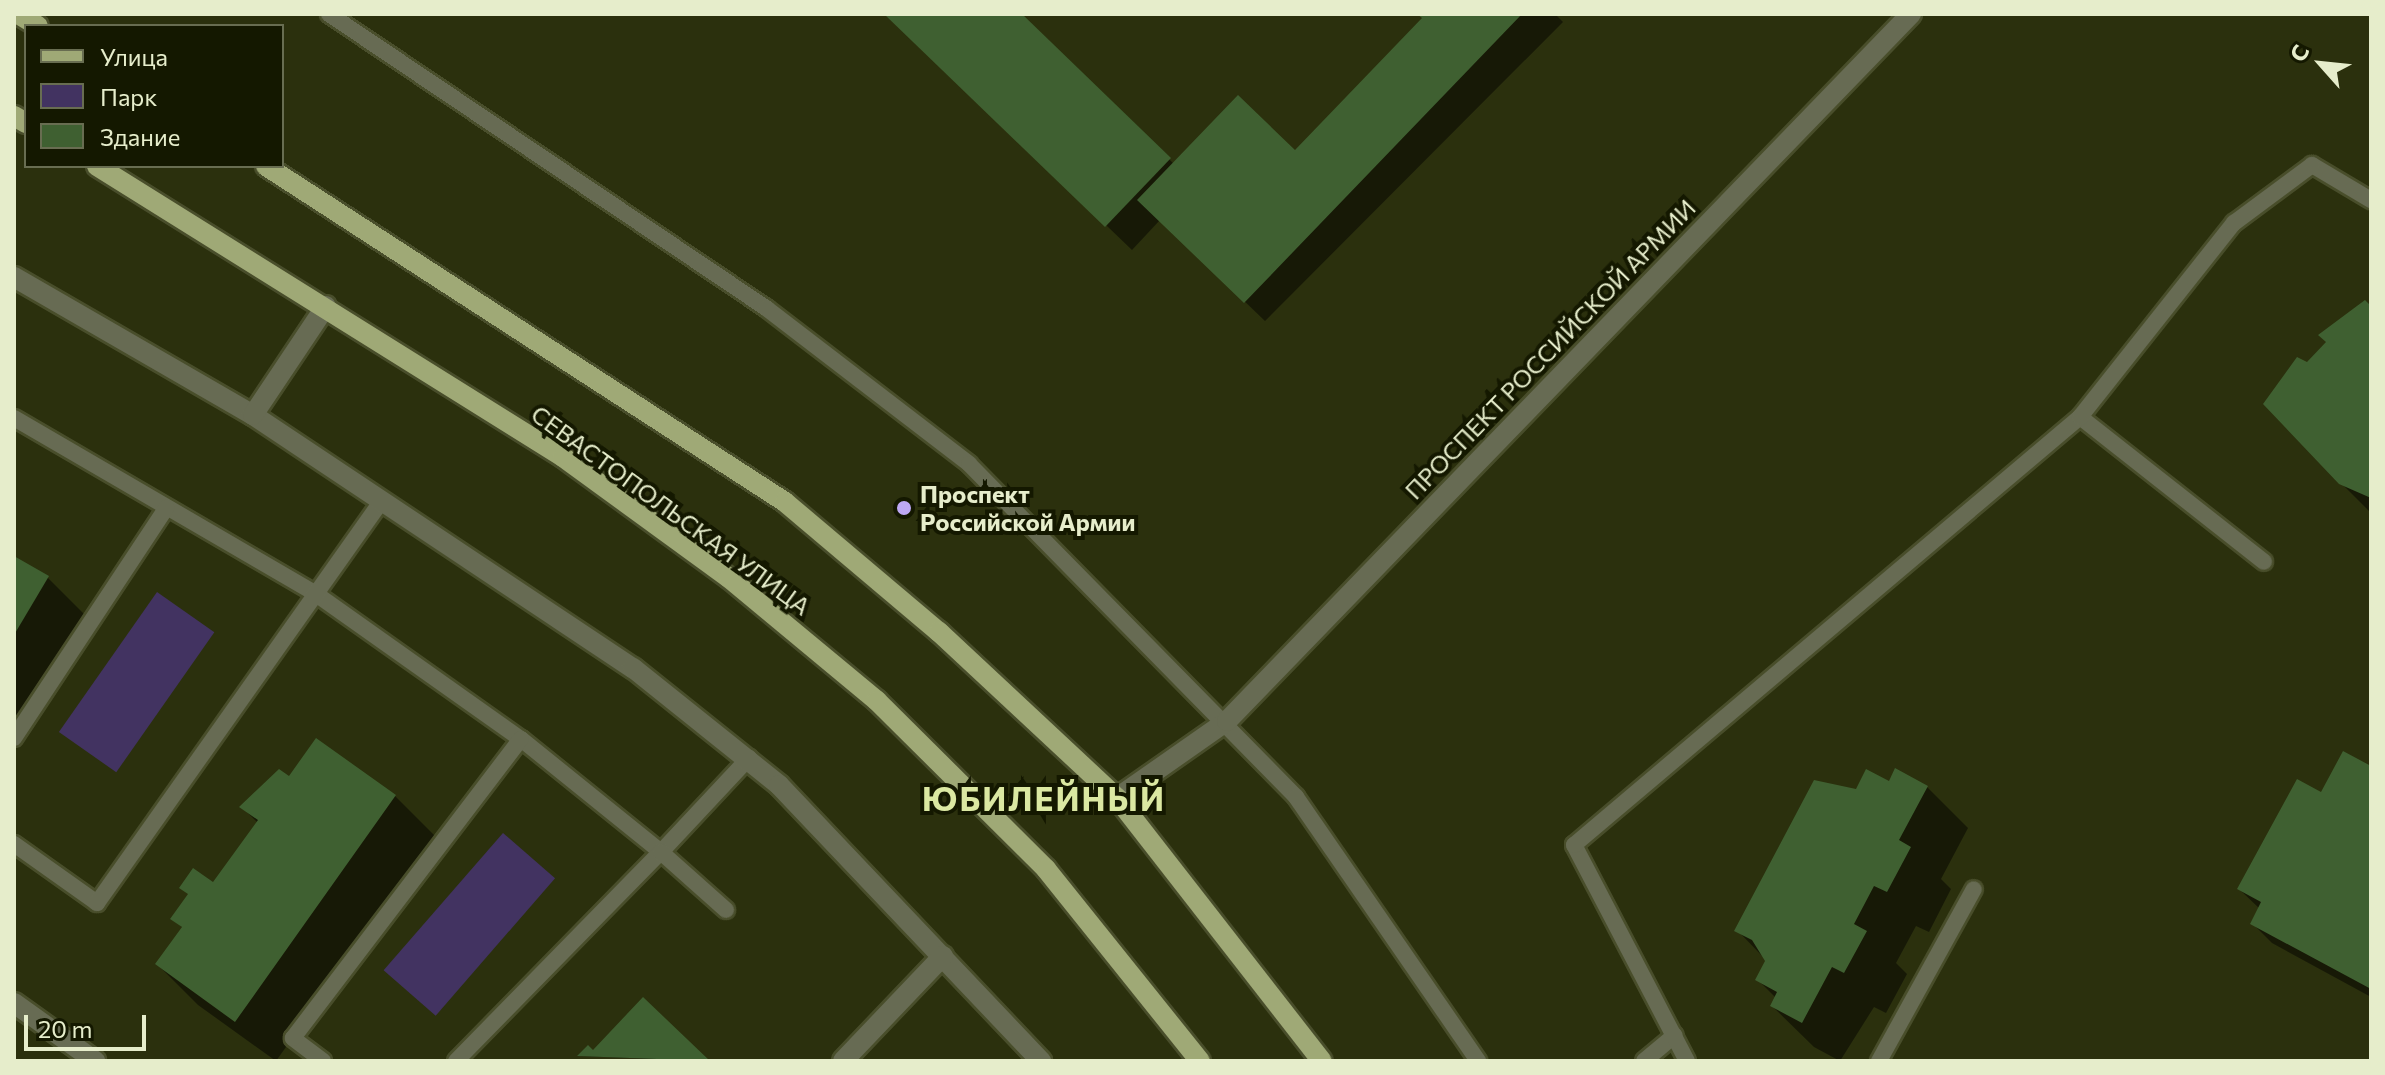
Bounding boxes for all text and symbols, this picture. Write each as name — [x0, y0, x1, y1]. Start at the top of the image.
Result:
legend — [24, 24, 284, 168]
north arrow — [2281, 24, 2361, 104]
text: С — [2284, 40, 2315, 66]
text: Улица — [100, 42, 168, 71]
text: Парк — [100, 82, 157, 111]
text: Здание — [100, 122, 180, 151]
street label: ПРОСПЕКТ РОССИЙСКОЙ АРМИИ — [1399, 193, 1701, 505]
street label: СЕВАСТОПОЛЬСКАЯ УЛИЦА — [526, 399, 816, 621]
place label: Проспект Российской Армии — [920, 480, 1136, 536]
marker: Проспект Российской Армии — [895, 499, 913, 517]
district label: ЮБИЛЕЙНЫЙ — [922, 779, 1166, 817]
scale bar — [28, 999, 150, 1049]
text: 20 m — [38, 1014, 92, 1043]

